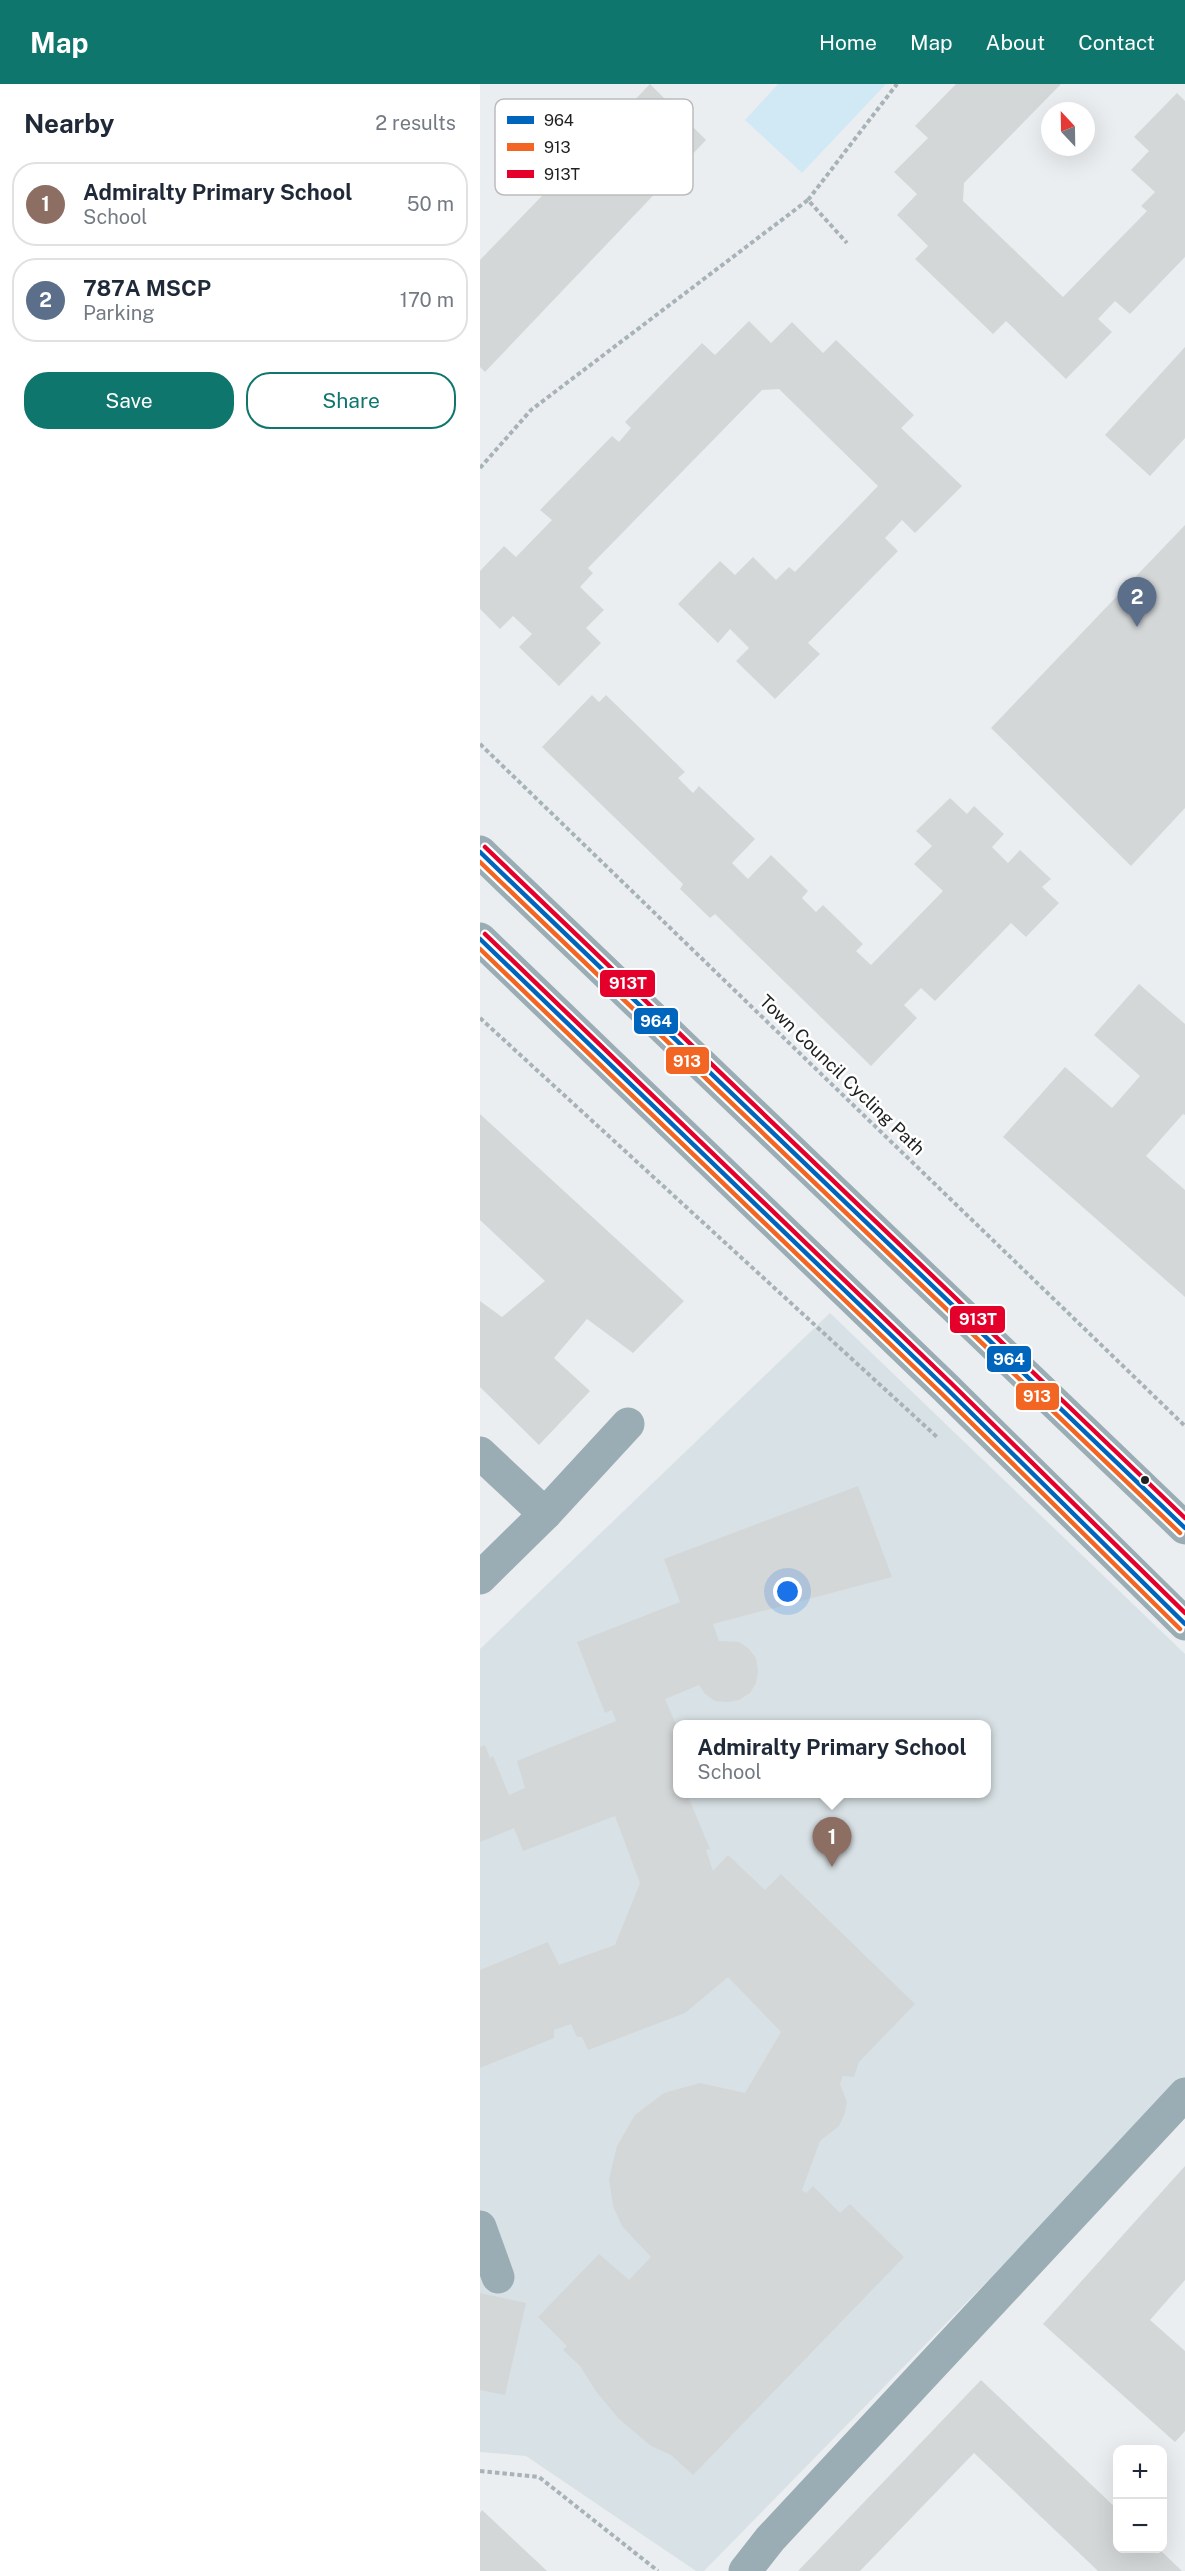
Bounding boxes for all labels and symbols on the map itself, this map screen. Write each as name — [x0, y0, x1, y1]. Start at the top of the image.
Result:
legend — [495, 99, 693, 195]
north arrow — [1041, 102, 1095, 156]
text: 964 — [544, 111, 574, 130]
text: 913 — [544, 138, 571, 157]
text: 913T — [544, 165, 581, 184]
pin: 2 — [1118, 578, 1156, 627]
line badge: 913T — [599, 969, 656, 998]
text: 913T — [609, 974, 647, 993]
street label: Town Council Cycling Path — [755, 990, 929, 1159]
line badge: 964 — [633, 1007, 679, 1035]
text: 964 — [640, 1012, 672, 1031]
line badge: 913 — [665, 1046, 710, 1075]
text: 913 — [673, 1052, 701, 1071]
line badge: 913T — [949, 1305, 1006, 1334]
text: 913T — [959, 1310, 997, 1329]
line badge: 964 — [986, 1345, 1032, 1373]
text: 964 — [993, 1350, 1025, 1369]
line badge: 913 — [1015, 1382, 1060, 1411]
text: 913 — [1023, 1387, 1051, 1406]
unlabelled marker — [1139, 1474, 1151, 1486]
your location — [773, 1577, 802, 1606]
pin: 1 — [812, 1818, 852, 1867]

